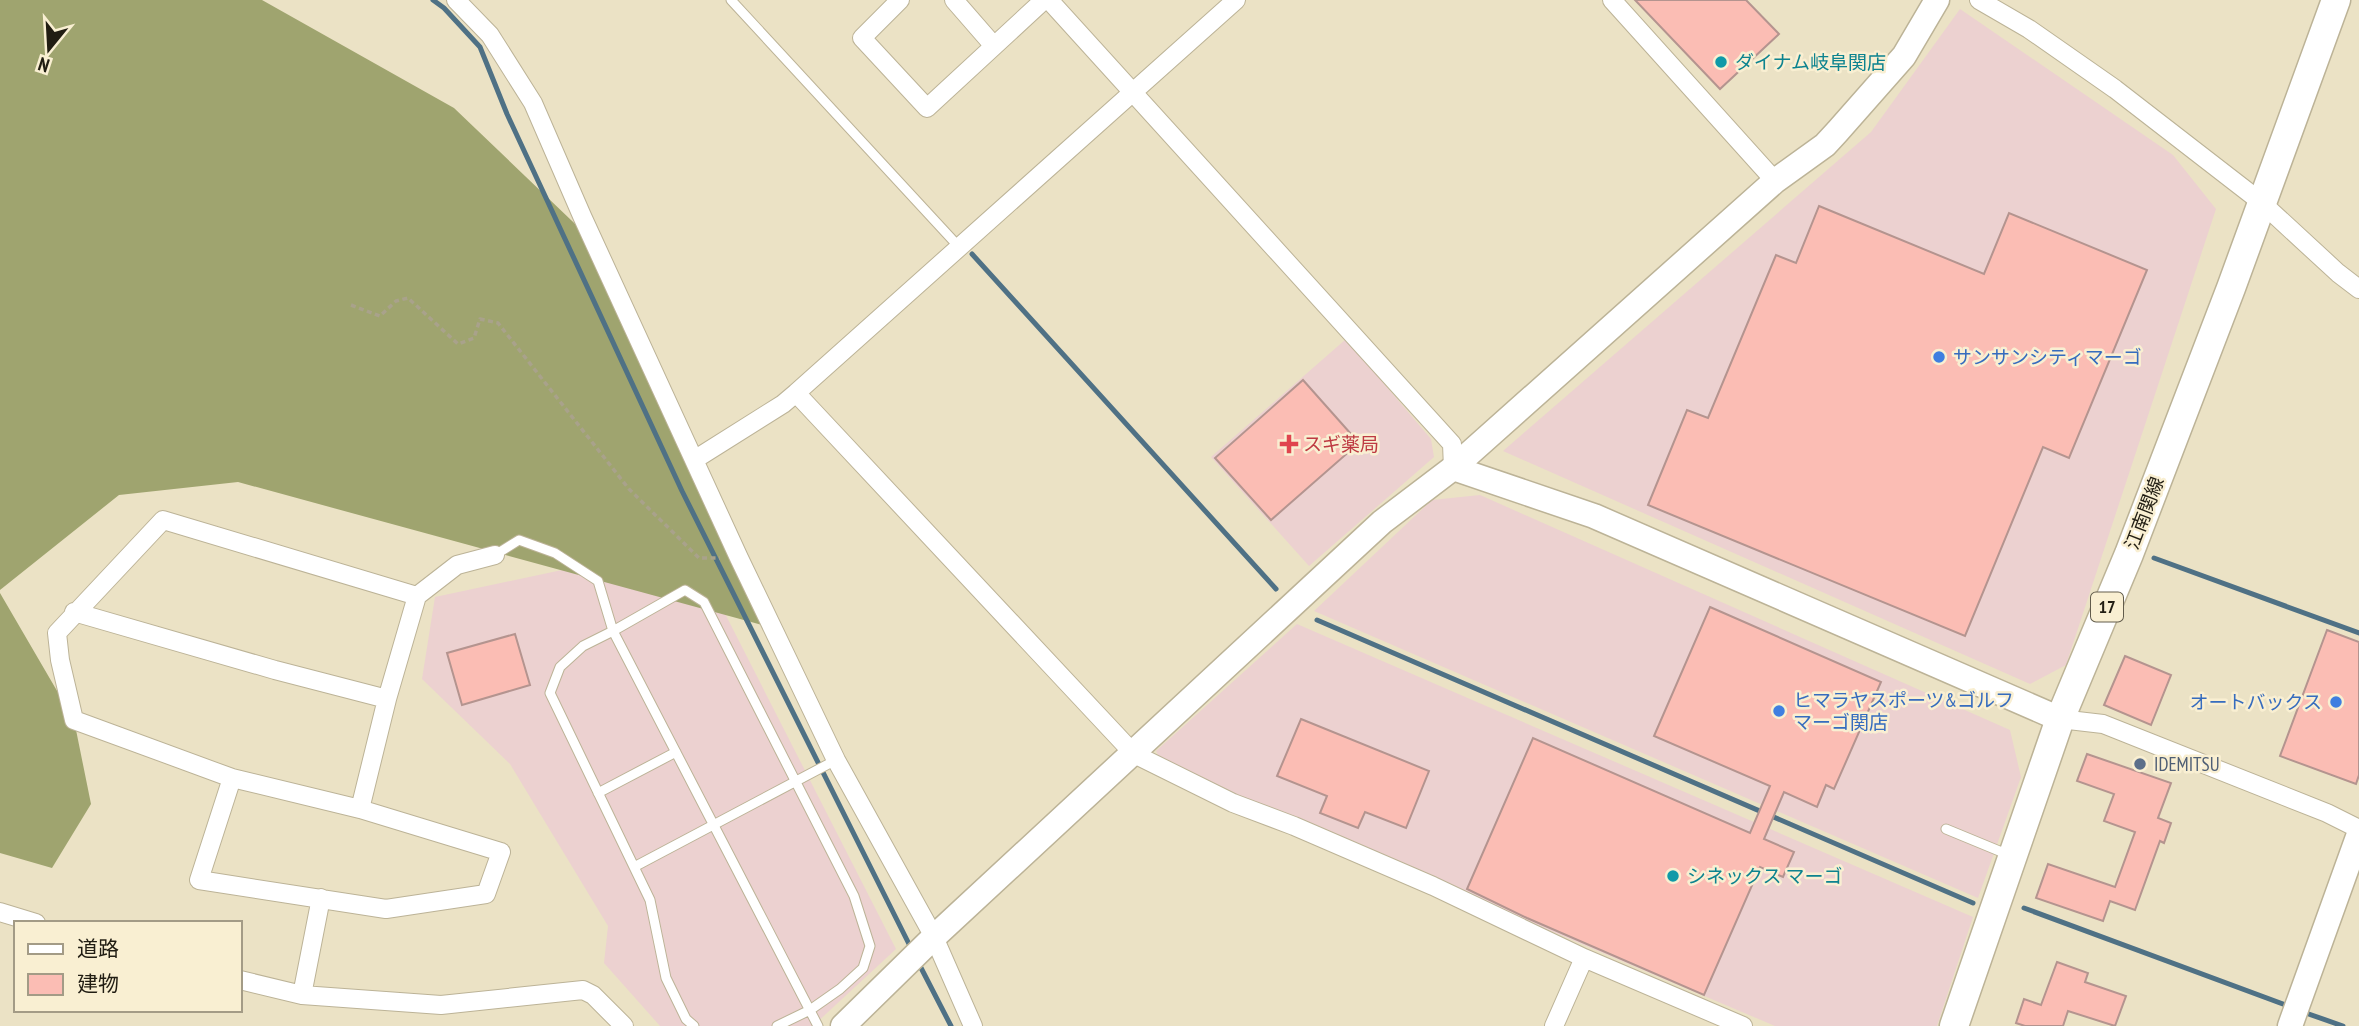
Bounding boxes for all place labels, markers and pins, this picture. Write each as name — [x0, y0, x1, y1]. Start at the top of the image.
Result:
place label: ダイナム岐阜関店 — [1735, 50, 1886, 74]
marker: ダイナム岐阜関店 — [1713, 54, 1729, 70]
place label: サンサンシティマーゴ — [1953, 345, 2142, 369]
marker: サンサンシティマーゴ — [1931, 349, 1947, 365]
place label: スギ薬局 — [1303, 432, 1379, 456]
marker: スギ薬局 — [1281, 436, 1297, 452]
place label: ヒマラヤスポーツ&ゴルフ マーゴ関店 — [1793, 688, 2014, 734]
place label: オートバックス — [2190, 690, 2322, 714]
marker: オートバックス — [2328, 694, 2344, 710]
marker: ヒマラヤスポーツ&ゴルフ マーゴ関店 — [1771, 703, 1787, 719]
place label: IDEMITSU — [2154, 752, 2220, 776]
marker: IDEMITSU — [2132, 756, 2148, 772]
place label: シネックス マーゴ — [1687, 864, 1842, 888]
marker: シネックス マーゴ — [1665, 868, 1681, 884]

